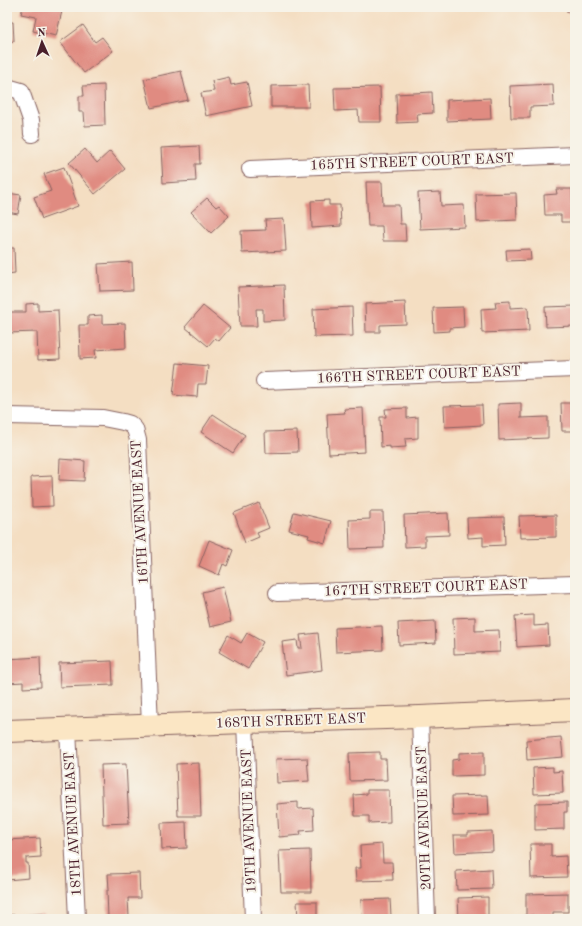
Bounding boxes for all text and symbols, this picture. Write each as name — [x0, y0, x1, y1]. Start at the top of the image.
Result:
north arrow — [22, 22, 62, 62]
text: N — [37, 28, 47, 39]
street label: 165TH STREET COURT EAST — [310, 151, 514, 173]
street label: 166TH STREET COURT EAST — [317, 364, 521, 386]
street label: 16TH AVENUE EAST — [129, 440, 151, 584]
street label: 167TH STREET COURT EAST — [324, 577, 528, 599]
street label: 168TH STREET EAST — [216, 711, 366, 731]
street label: 20TH AVENUE EAST — [414, 746, 434, 890]
street label: 19TH AVENUE EAST — [239, 749, 259, 893]
street label: 18TH AVENUE EAST — [62, 752, 84, 896]

